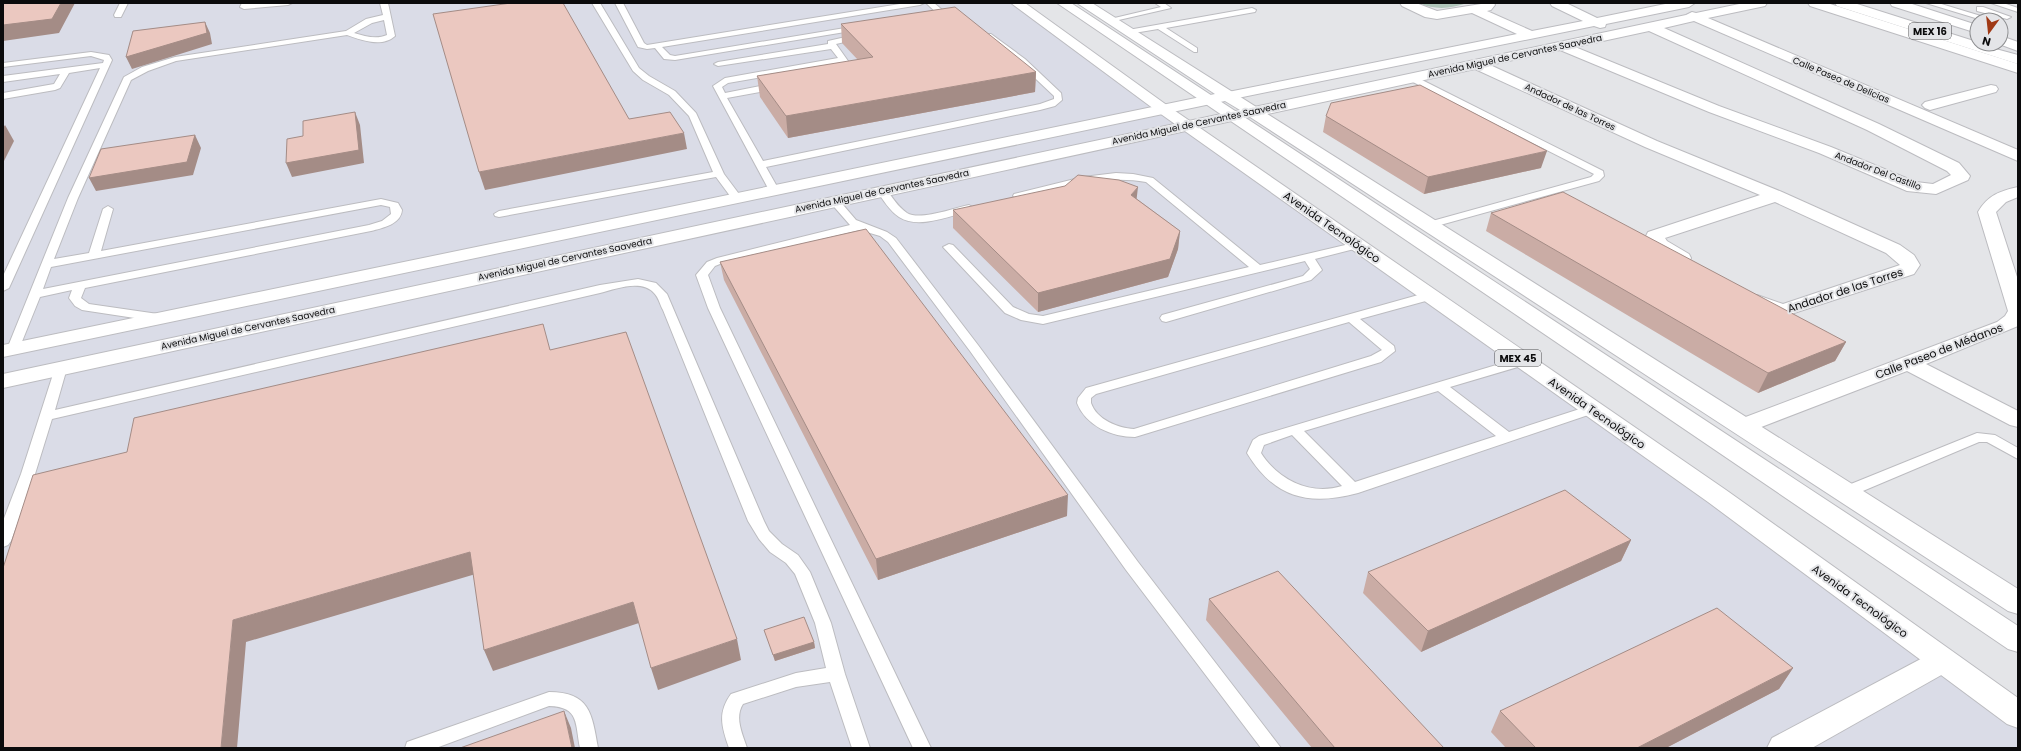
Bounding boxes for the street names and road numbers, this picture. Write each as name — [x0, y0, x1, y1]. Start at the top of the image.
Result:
road number: MEX 16 — [1909, 23, 1951, 39]
street label: Avenida Miguel de Cervantes Saavedra — [1427, 32, 1603, 80]
street label: Calle Paseo de Delicias — [1791, 54, 1892, 106]
street label: Andador de las Torres — [1523, 81, 1618, 133]
street label: Avenida Miguel de Cervantes Saavedra — [1111, 99, 1287, 147]
street label: Andador Del Castillo — [1833, 149, 1923, 193]
street label: Avenida Miguel de Cervantes Saavedra — [794, 167, 970, 215]
street label: Avenida Tecnológico — [1280, 187, 1384, 267]
street label: Avenida Miguel de Cervantes Saavedra — [477, 235, 653, 283]
street label: Andador de las Torres — [1785, 264, 1905, 316]
street label: Avenida Miguel de Cervantes Saavedra — [160, 304, 336, 352]
street label: Calle Paseo de Médanos — [1873, 319, 2005, 383]
road number: MEX 45 — [1495, 350, 1541, 366]
street label: Avenida Tecnológico — [1545, 373, 1649, 453]
street label: Avenida Tecnológico — [1809, 561, 1911, 641]

